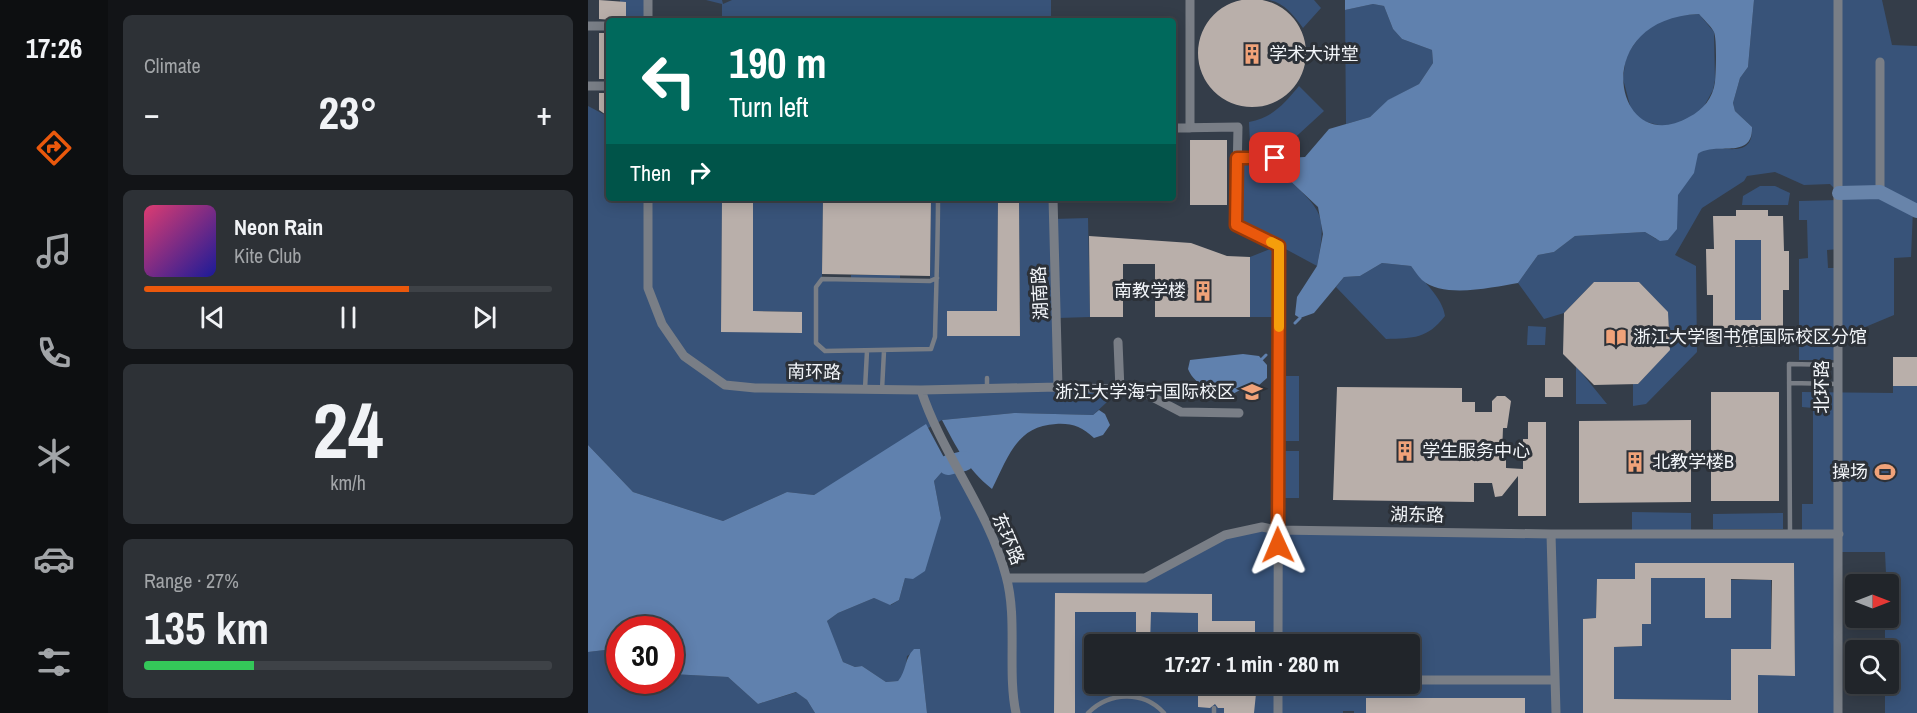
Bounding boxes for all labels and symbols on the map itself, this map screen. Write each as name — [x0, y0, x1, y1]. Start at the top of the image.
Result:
place label: 学术大讲堂 — [1269, 41, 1359, 66]
building icon: 学术大讲堂 — [1240, 42, 1264, 66]
pin — [1249, 132, 1300, 183]
street label: 湖南路 — [1026, 265, 1053, 321]
place label: 南教学楼 — [1114, 278, 1186, 303]
building icon: 南教学楼 — [1191, 279, 1215, 303]
place label: 浙江大学图书馆国际校区分馆 — [1633, 324, 1867, 349]
library icon: 浙江大学图书馆国际校区分馆 — [1604, 325, 1628, 349]
street label: 南环路 — [787, 359, 841, 384]
street label: 北环路 — [1809, 360, 1834, 414]
place label: 浙江大学海宁国际校区 — [1055, 379, 1235, 404]
school or university icon: 浙江大学海宁国际校区 — [1240, 380, 1264, 404]
place label: 学生服务中心 — [1422, 438, 1530, 463]
building icon: 学生服务中心 — [1393, 439, 1417, 463]
place label: 北教学楼B — [1652, 449, 1734, 474]
building icon: 北教学楼B — [1623, 450, 1647, 474]
place label: 操场 — [1832, 459, 1868, 484]
sports icon: 操场 — [1873, 460, 1897, 484]
street label: 湖东路 — [1390, 502, 1444, 527]
street label: 东环路 — [986, 509, 1031, 569]
position arrow — [1246, 513, 1310, 577]
north arrow — [1845, 574, 1899, 628]
speed limit sign: 30 — [606, 616, 684, 694]

